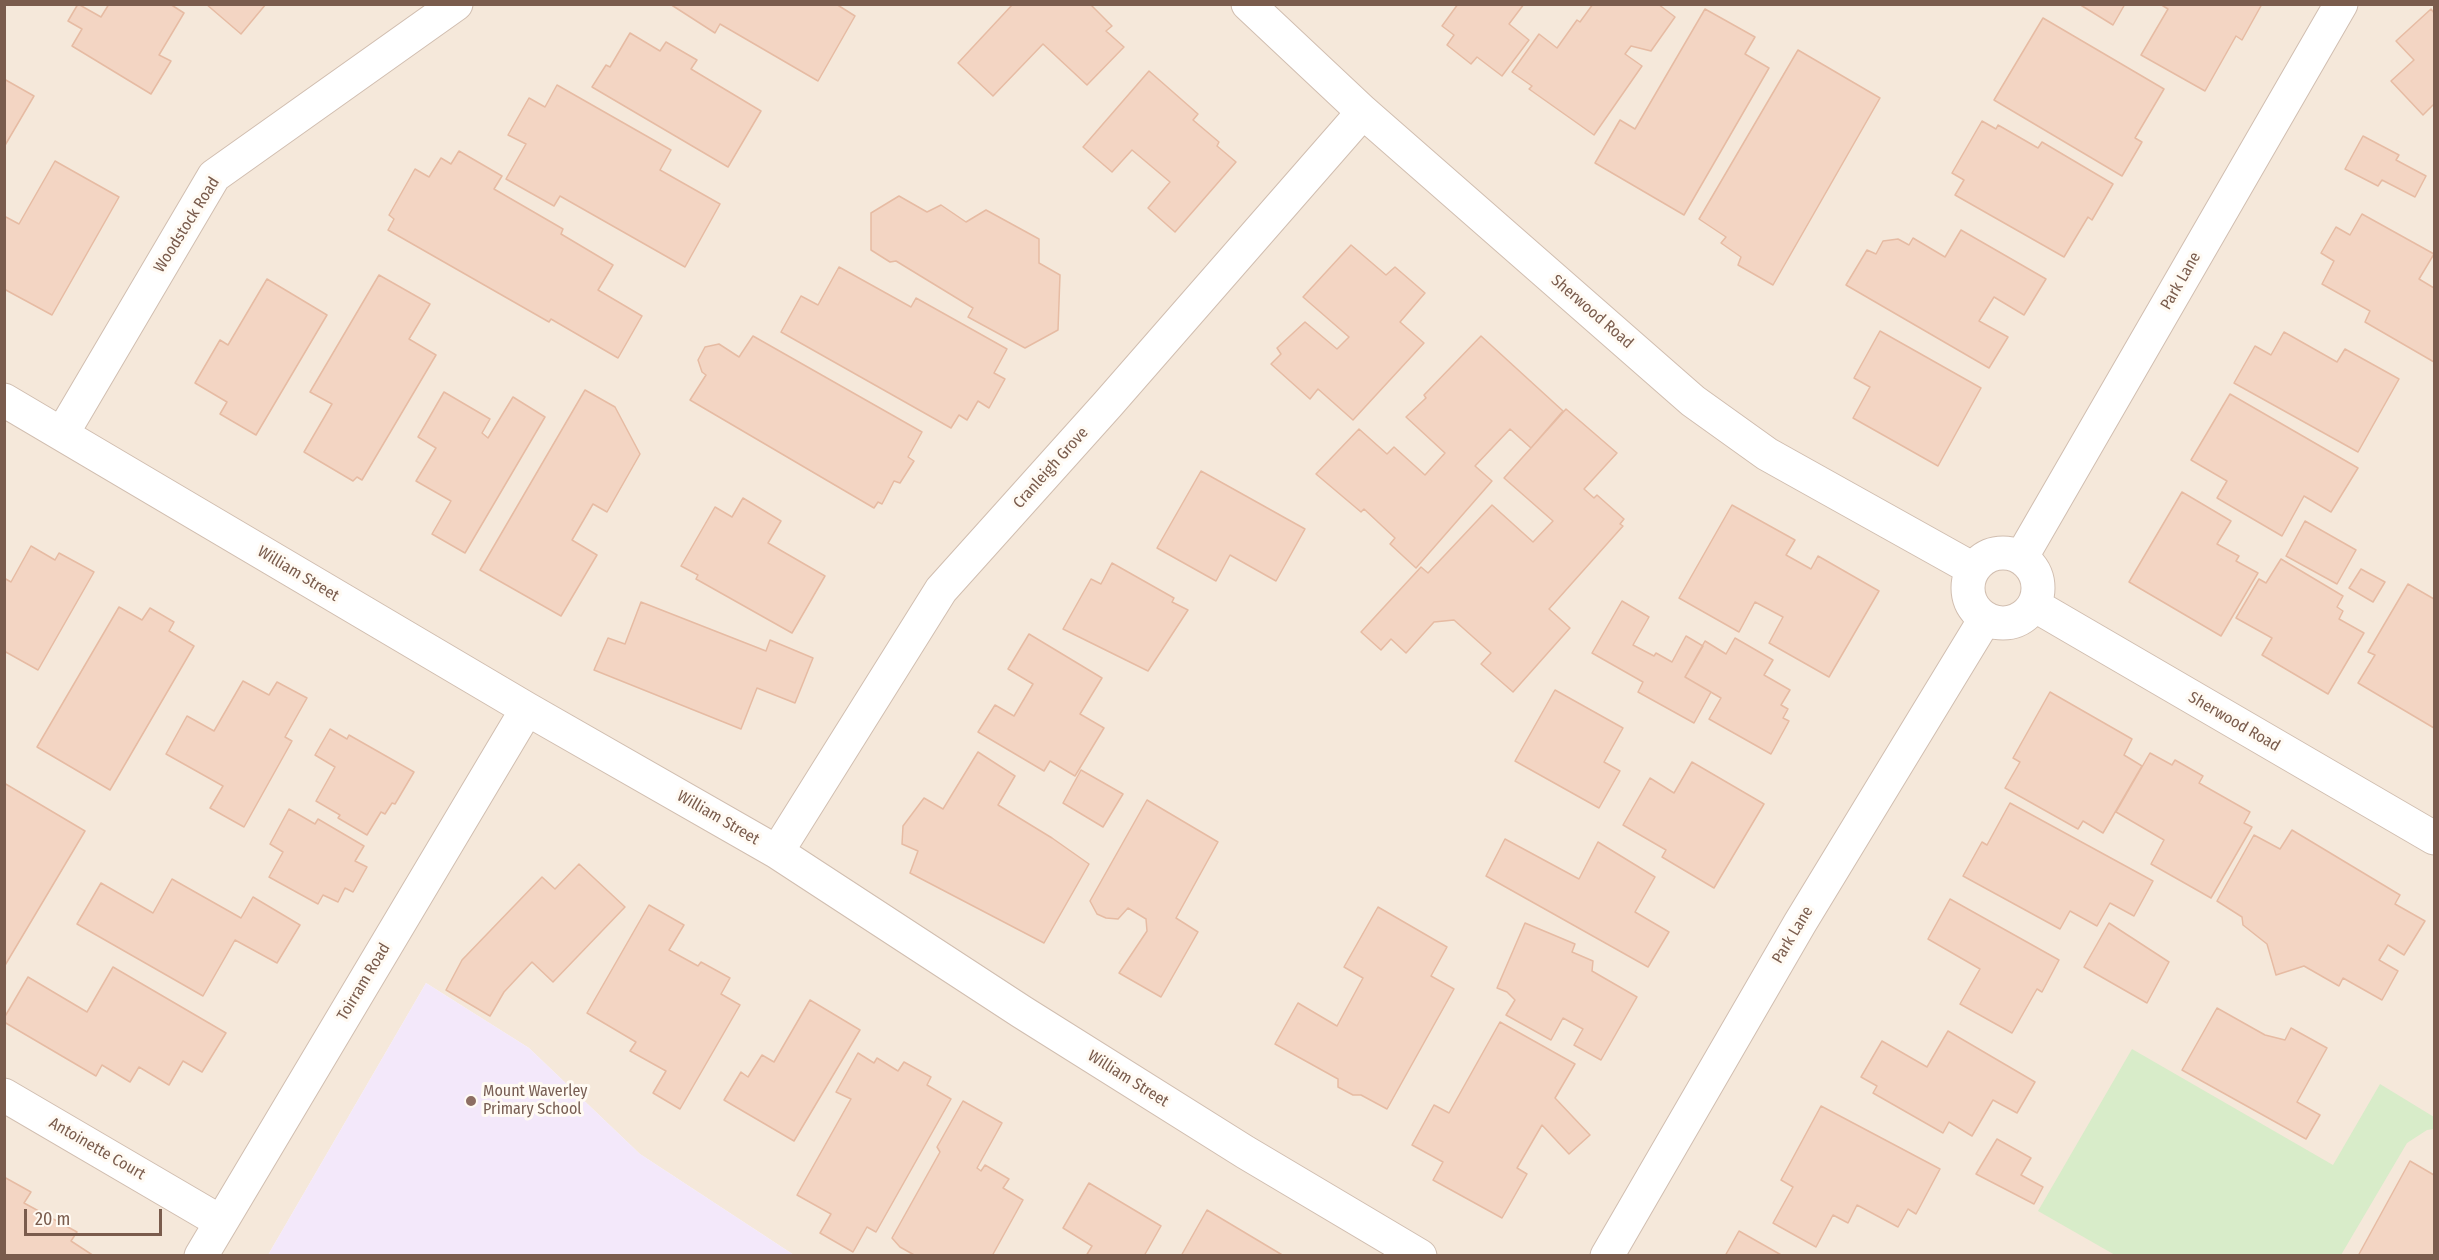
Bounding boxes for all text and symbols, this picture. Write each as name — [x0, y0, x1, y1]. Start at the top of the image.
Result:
street label: Woodstock Road — [150, 174, 224, 276]
street label: Park Lane — [2157, 249, 2205, 313]
street label: Sherwood Road — [1547, 271, 1637, 353]
street label: Cranleigh Grove — [1010, 423, 1092, 513]
street label: William Street — [254, 542, 342, 606]
street label: Sherwood Road — [2185, 688, 2283, 756]
street label: William Street — [673, 787, 763, 849]
street label: Park Lane — [1768, 903, 1818, 967]
street label: Toirram Road — [333, 940, 395, 1024]
street label: William Street — [1084, 1047, 1172, 1111]
place label: Mount Waverley Primary School — [483, 1082, 587, 1120]
marker: Mount Waverley Primary School — [464, 1094, 478, 1108]
street label: Antoinette Court — [45, 1114, 149, 1184]
scale bar — [27, 1197, 165, 1235]
text: 20 m — [35, 1208, 70, 1230]

